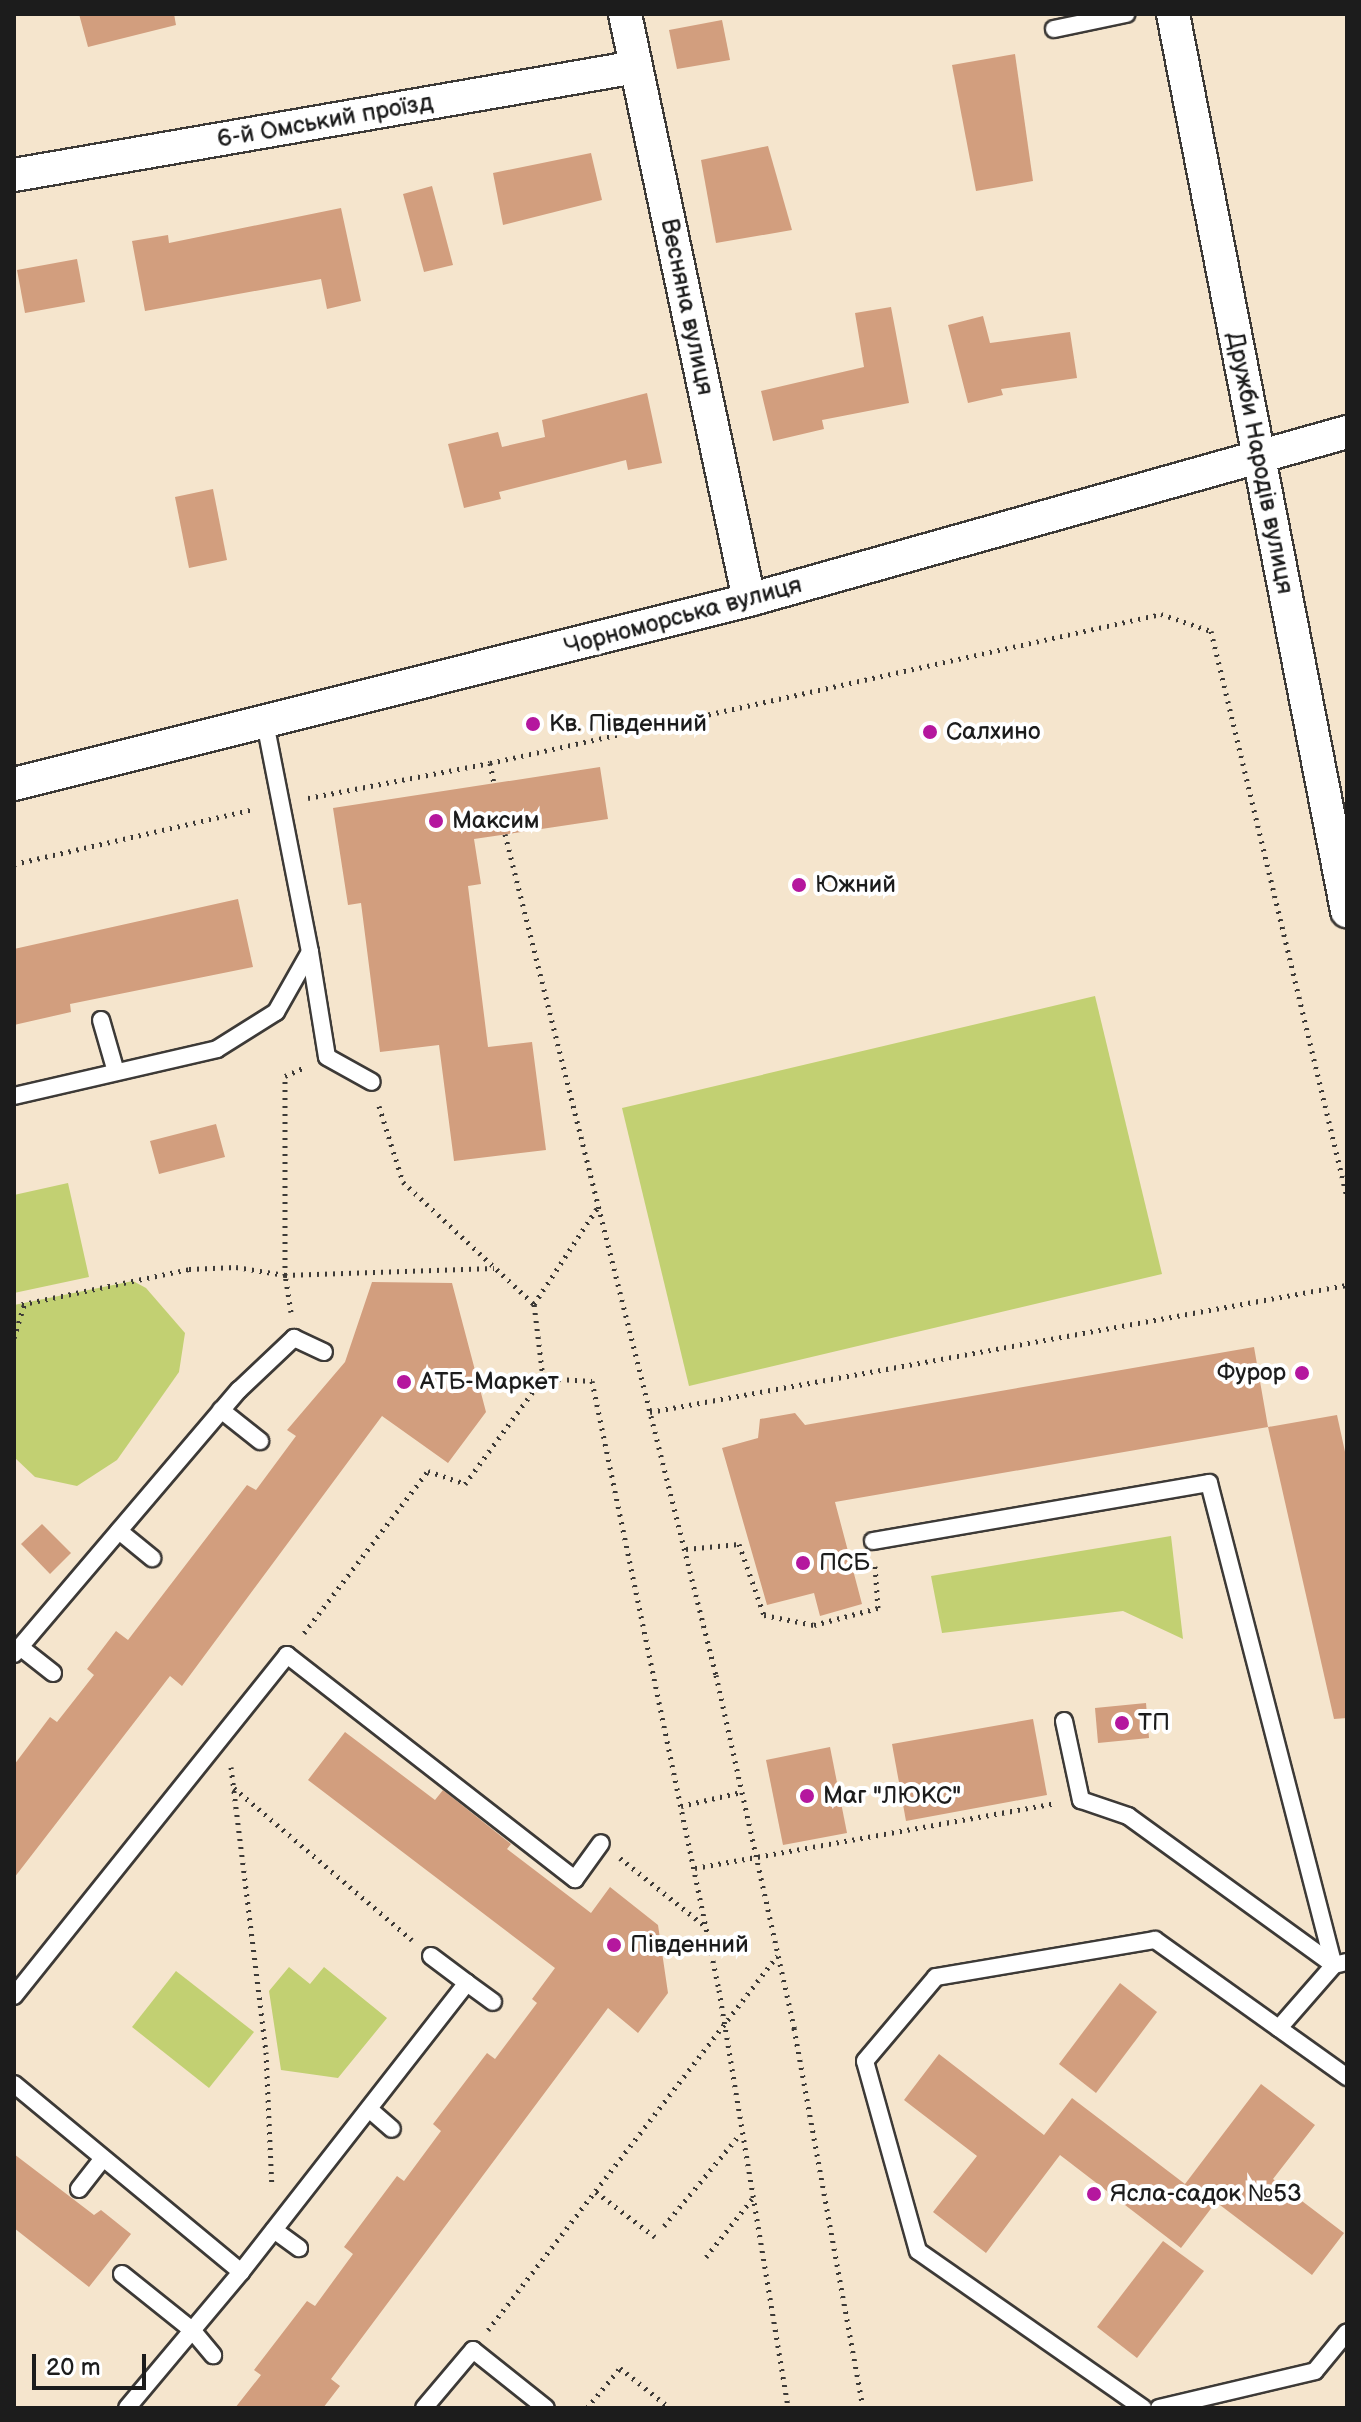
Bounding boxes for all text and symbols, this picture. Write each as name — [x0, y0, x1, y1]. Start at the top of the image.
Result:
street label: 6-й Омський проїзд — [215, 88, 435, 154]
street label: Весняна вулиця — [654, 216, 720, 398]
street label: Дружби Народів вулиця — [1220, 330, 1300, 596]
street label: Чорноморська вулиця — [561, 570, 805, 662]
place label: Кв. Південний — [549, 710, 707, 738]
marker: Кв. Південний — [524, 715, 542, 733]
place label: Салхино — [946, 718, 1040, 746]
marker: Салхино — [921, 723, 939, 741]
place label: Максим — [452, 807, 540, 835]
marker: Максим — [427, 812, 445, 830]
place label: Южний — [815, 871, 896, 899]
marker: Южний — [790, 876, 808, 894]
place label: Фурор — [1217, 1359, 1286, 1387]
marker: Фурор — [1293, 1364, 1311, 1382]
place label: АТБ-Маркет — [420, 1368, 559, 1396]
marker: АТБ-Маркет — [395, 1373, 413, 1391]
place label: ПСБ — [819, 1549, 870, 1577]
marker: ПСБ — [794, 1554, 812, 1572]
place label: ТП — [1138, 1709, 1170, 1737]
marker: ТП — [1113, 1714, 1131, 1732]
place label: Маг "ЛЮКС" — [823, 1782, 961, 1810]
marker: Маг "ЛЮКС" — [798, 1787, 816, 1805]
place label: Південний — [630, 1931, 749, 1959]
marker: Південний — [605, 1936, 623, 1954]
place label: Ясла-садок №53 — [1110, 2180, 1302, 2208]
marker: Ясла-садок №53 — [1085, 2185, 1103, 2203]
scale bar — [36, 2338, 150, 2388]
text: 20 m — [46, 2353, 101, 2382]

